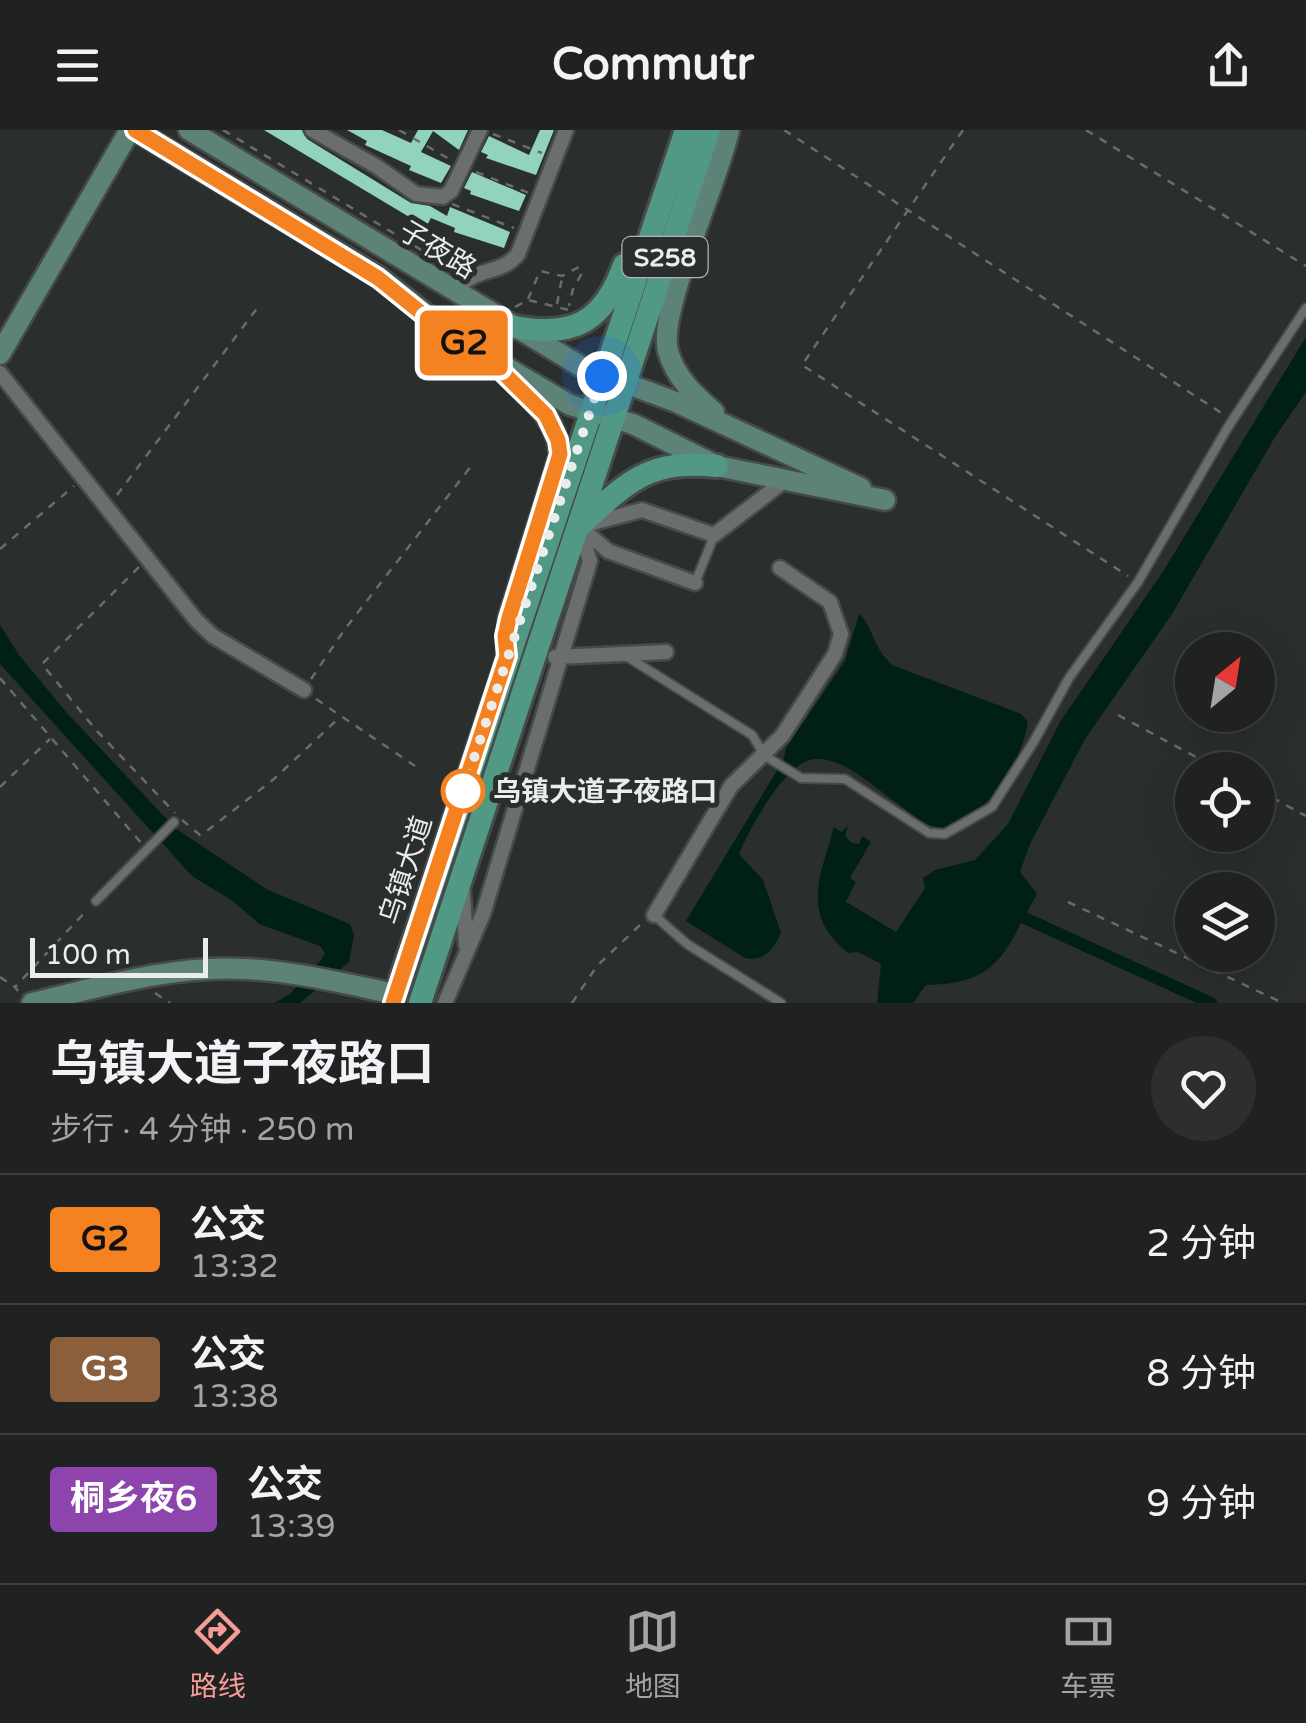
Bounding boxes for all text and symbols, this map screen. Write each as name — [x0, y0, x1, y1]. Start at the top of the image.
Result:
icon: menu — [50, 38, 105, 93]
text: Commutr — [552, 38, 754, 92]
icon: share — [1201, 38, 1256, 93]
street label: 子夜路 — [393, 214, 482, 286]
road number: S258 — [622, 237, 708, 277]
line badge: G2 — [419, 310, 509, 376]
text: G2 — [440, 322, 488, 364]
your location — [577, 351, 627, 401]
north arrow — [1175, 632, 1275, 732]
map controls — [1175, 632, 1275, 972]
button: locate — [1175, 752, 1275, 852]
marker: 乌镇大道子夜路口 — [442, 770, 484, 812]
place label: 乌镇大道子夜路口 — [493, 775, 717, 809]
street label: 乌镇大道 — [372, 812, 439, 929]
button: layers — [1175, 872, 1275, 972]
scale bar — [30, 933, 208, 978]
text: 100 m — [45, 938, 131, 972]
text: 乌镇大道子夜路口 — [50, 1036, 434, 1094]
button: heart — [1151, 1036, 1256, 1141]
text: 步行 · 4 分钟 · 250 m — [50, 1111, 354, 1149]
text: 公交 — [190, 1202, 266, 1248]
text: G2 — [81, 1218, 129, 1260]
text: 2 分钟 — [1146, 1221, 1256, 1267]
text: 13:32 — [190, 1248, 279, 1286]
text: 公交 — [190, 1332, 266, 1378]
text: G3 — [81, 1348, 129, 1390]
text: 8 分钟 — [1146, 1351, 1256, 1397]
text: 13:38 — [190, 1378, 279, 1416]
text: 公交 — [247, 1462, 323, 1508]
text: 桐乡夜6 — [70, 1478, 197, 1520]
text: 9 分钟 — [1146, 1481, 1256, 1527]
text: 13:39 — [247, 1508, 336, 1546]
tab: 路线 — [190, 1604, 246, 1704]
tab: 地图 — [625, 1604, 681, 1704]
tab: 车票 — [1060, 1604, 1116, 1704]

